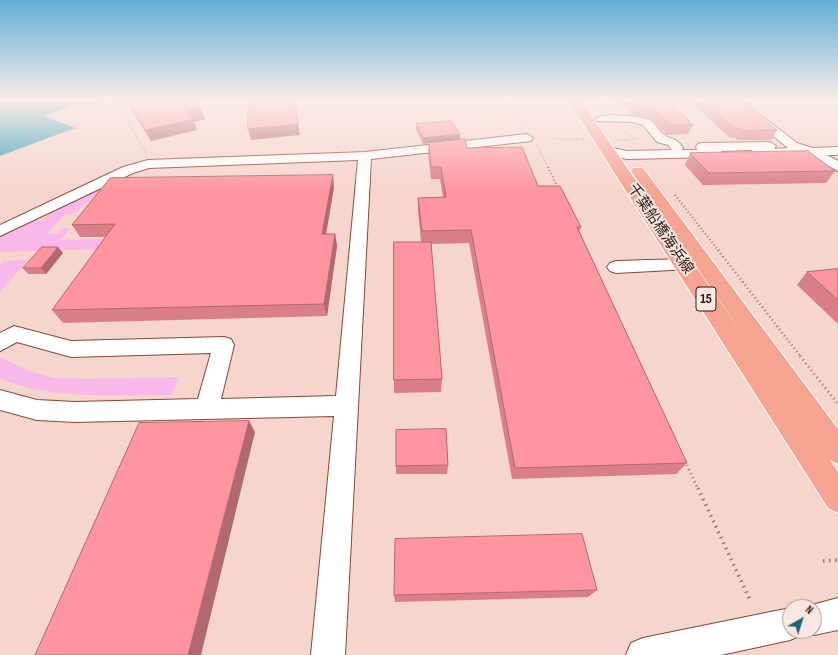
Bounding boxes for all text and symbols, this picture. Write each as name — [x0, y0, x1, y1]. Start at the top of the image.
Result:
street label: 千葉船橋海浜線 — [623, 180, 697, 278]
road number: 15 — [696, 287, 716, 311]
north arrow — [782, 599, 822, 639]
text: N — [803, 603, 816, 617]

